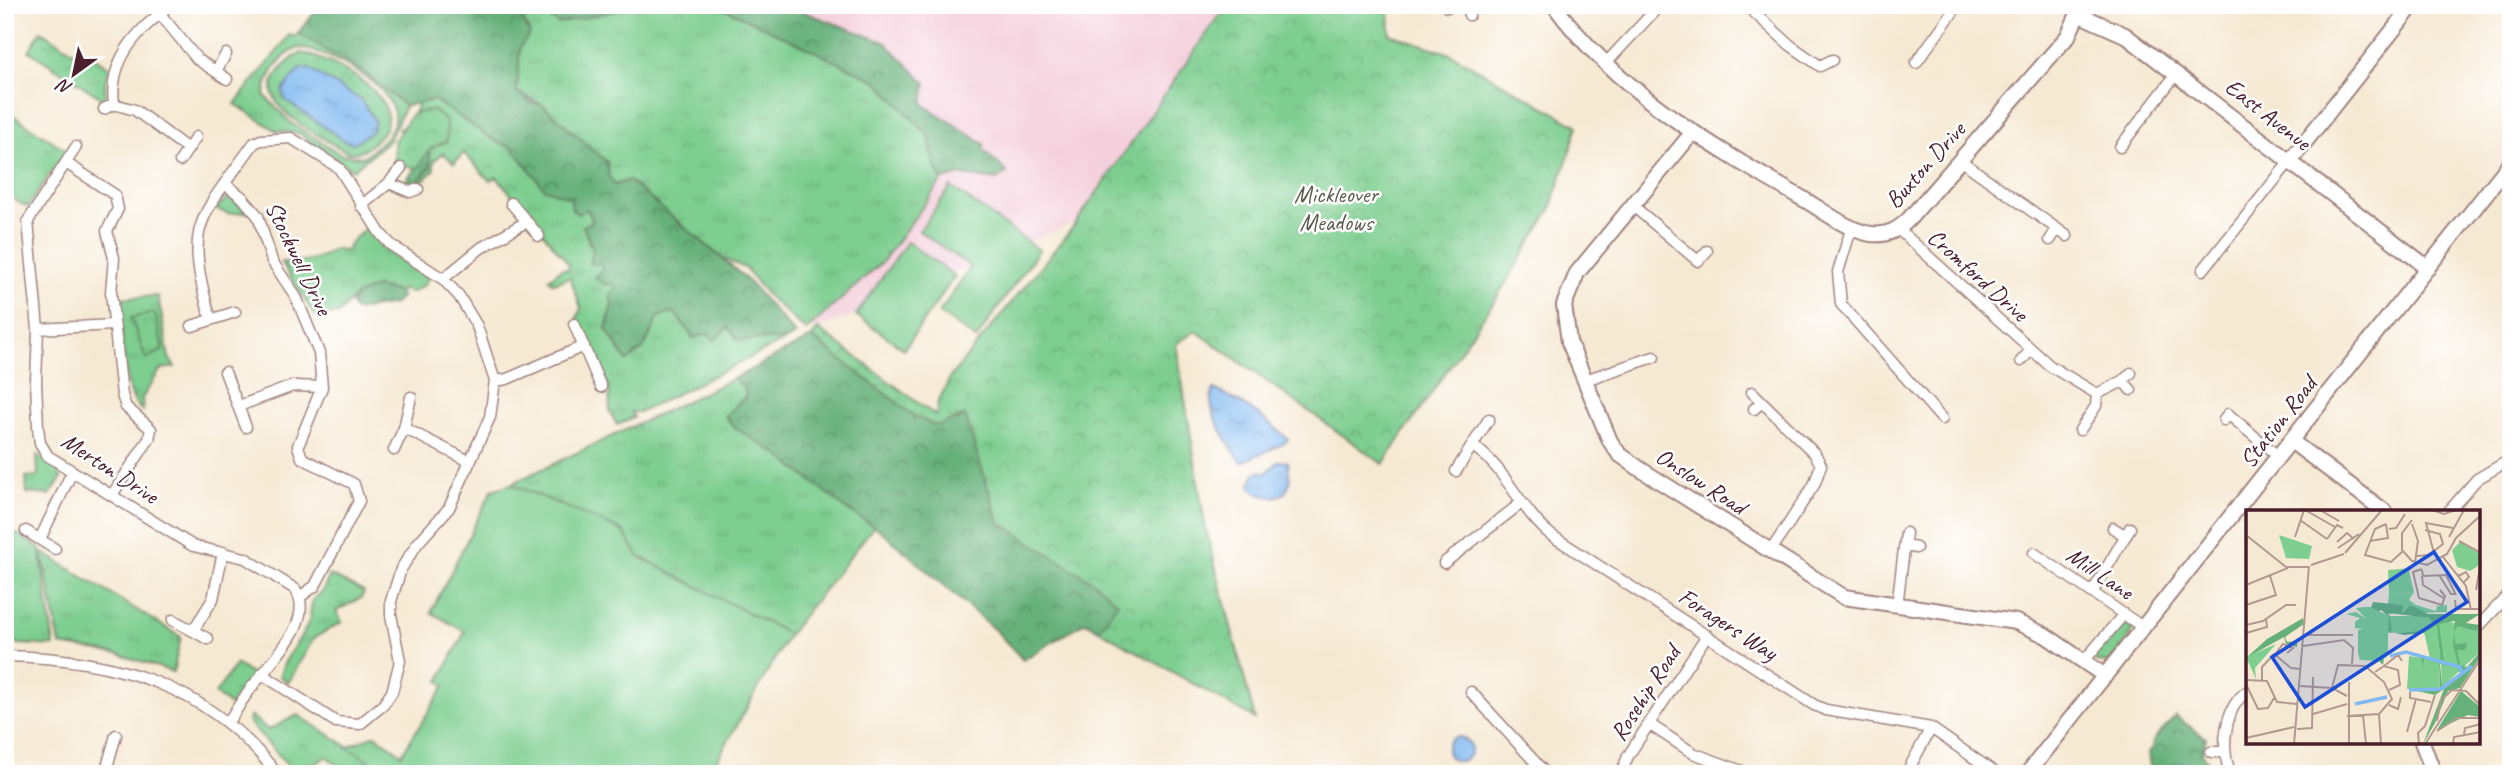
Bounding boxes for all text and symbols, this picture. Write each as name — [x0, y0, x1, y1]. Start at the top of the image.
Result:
north arrow — [38, 38, 108, 108]
street label: East Avenue — [2219, 71, 2319, 158]
text: N — [51, 72, 77, 101]
street label: Buxton Drive — [1878, 114, 1973, 214]
park label: Mickleover Meadows — [1294, 179, 1380, 237]
street label: Stockwell Drive — [259, 196, 340, 322]
street label: Cromford Drive — [1921, 222, 2036, 330]
street label: Station Road — [2233, 367, 2325, 474]
street label: Merton Drive — [56, 426, 166, 512]
street label: Onslow Road — [1650, 441, 1755, 523]
inset map — [2246, 510, 2481, 744]
street label: Mill Lane — [2061, 540, 2141, 607]
street label: Foragers Way — [1673, 581, 1785, 668]
street label: Rosehip Road — [1603, 637, 1689, 746]

